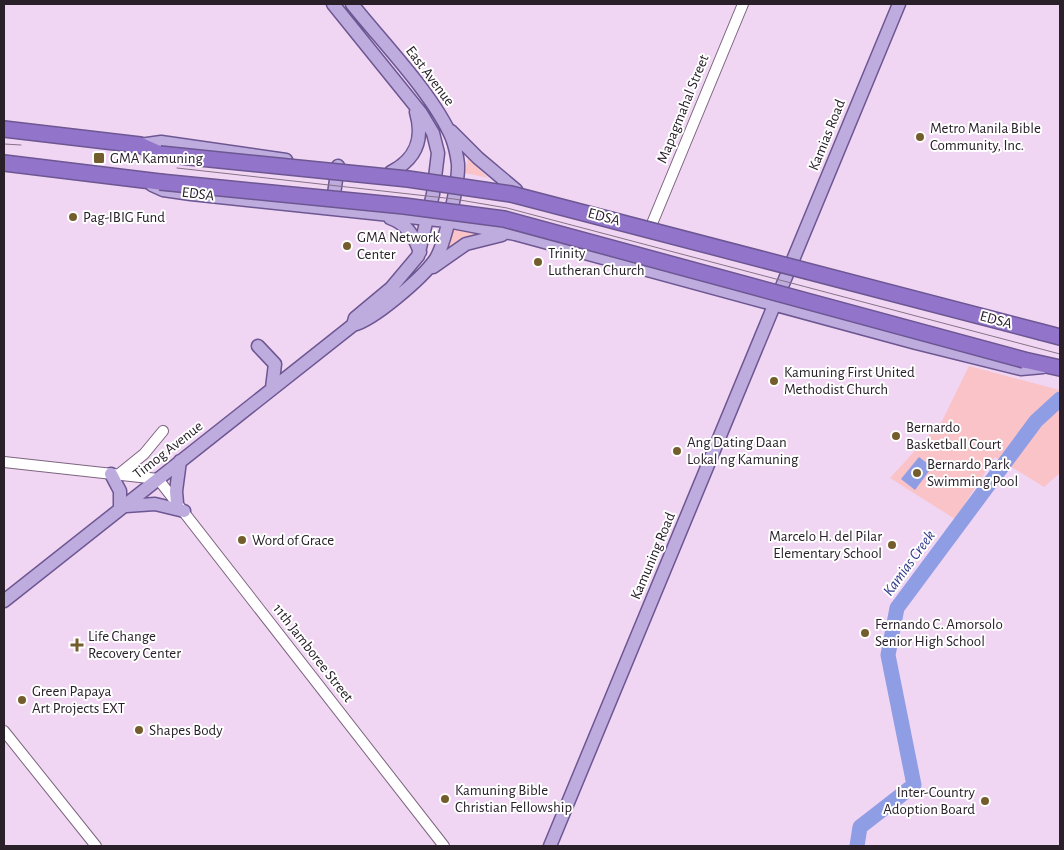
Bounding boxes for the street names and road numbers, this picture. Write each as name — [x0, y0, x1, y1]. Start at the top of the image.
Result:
street label: East Avenue — [403, 43, 457, 109]
street label: Mapagmahal Street — [654, 52, 712, 165]
street label: Kamias Road — [806, 97, 848, 173]
street label: EDSA — [181, 185, 215, 203]
street label: EDSA — [586, 206, 622, 229]
street label: EDSA — [978, 309, 1014, 332]
street label: Timog Avenue — [130, 418, 206, 482]
street label: Kamuning Road — [628, 510, 678, 602]
street label: 11th Jamboree Street — [270, 601, 356, 705]

